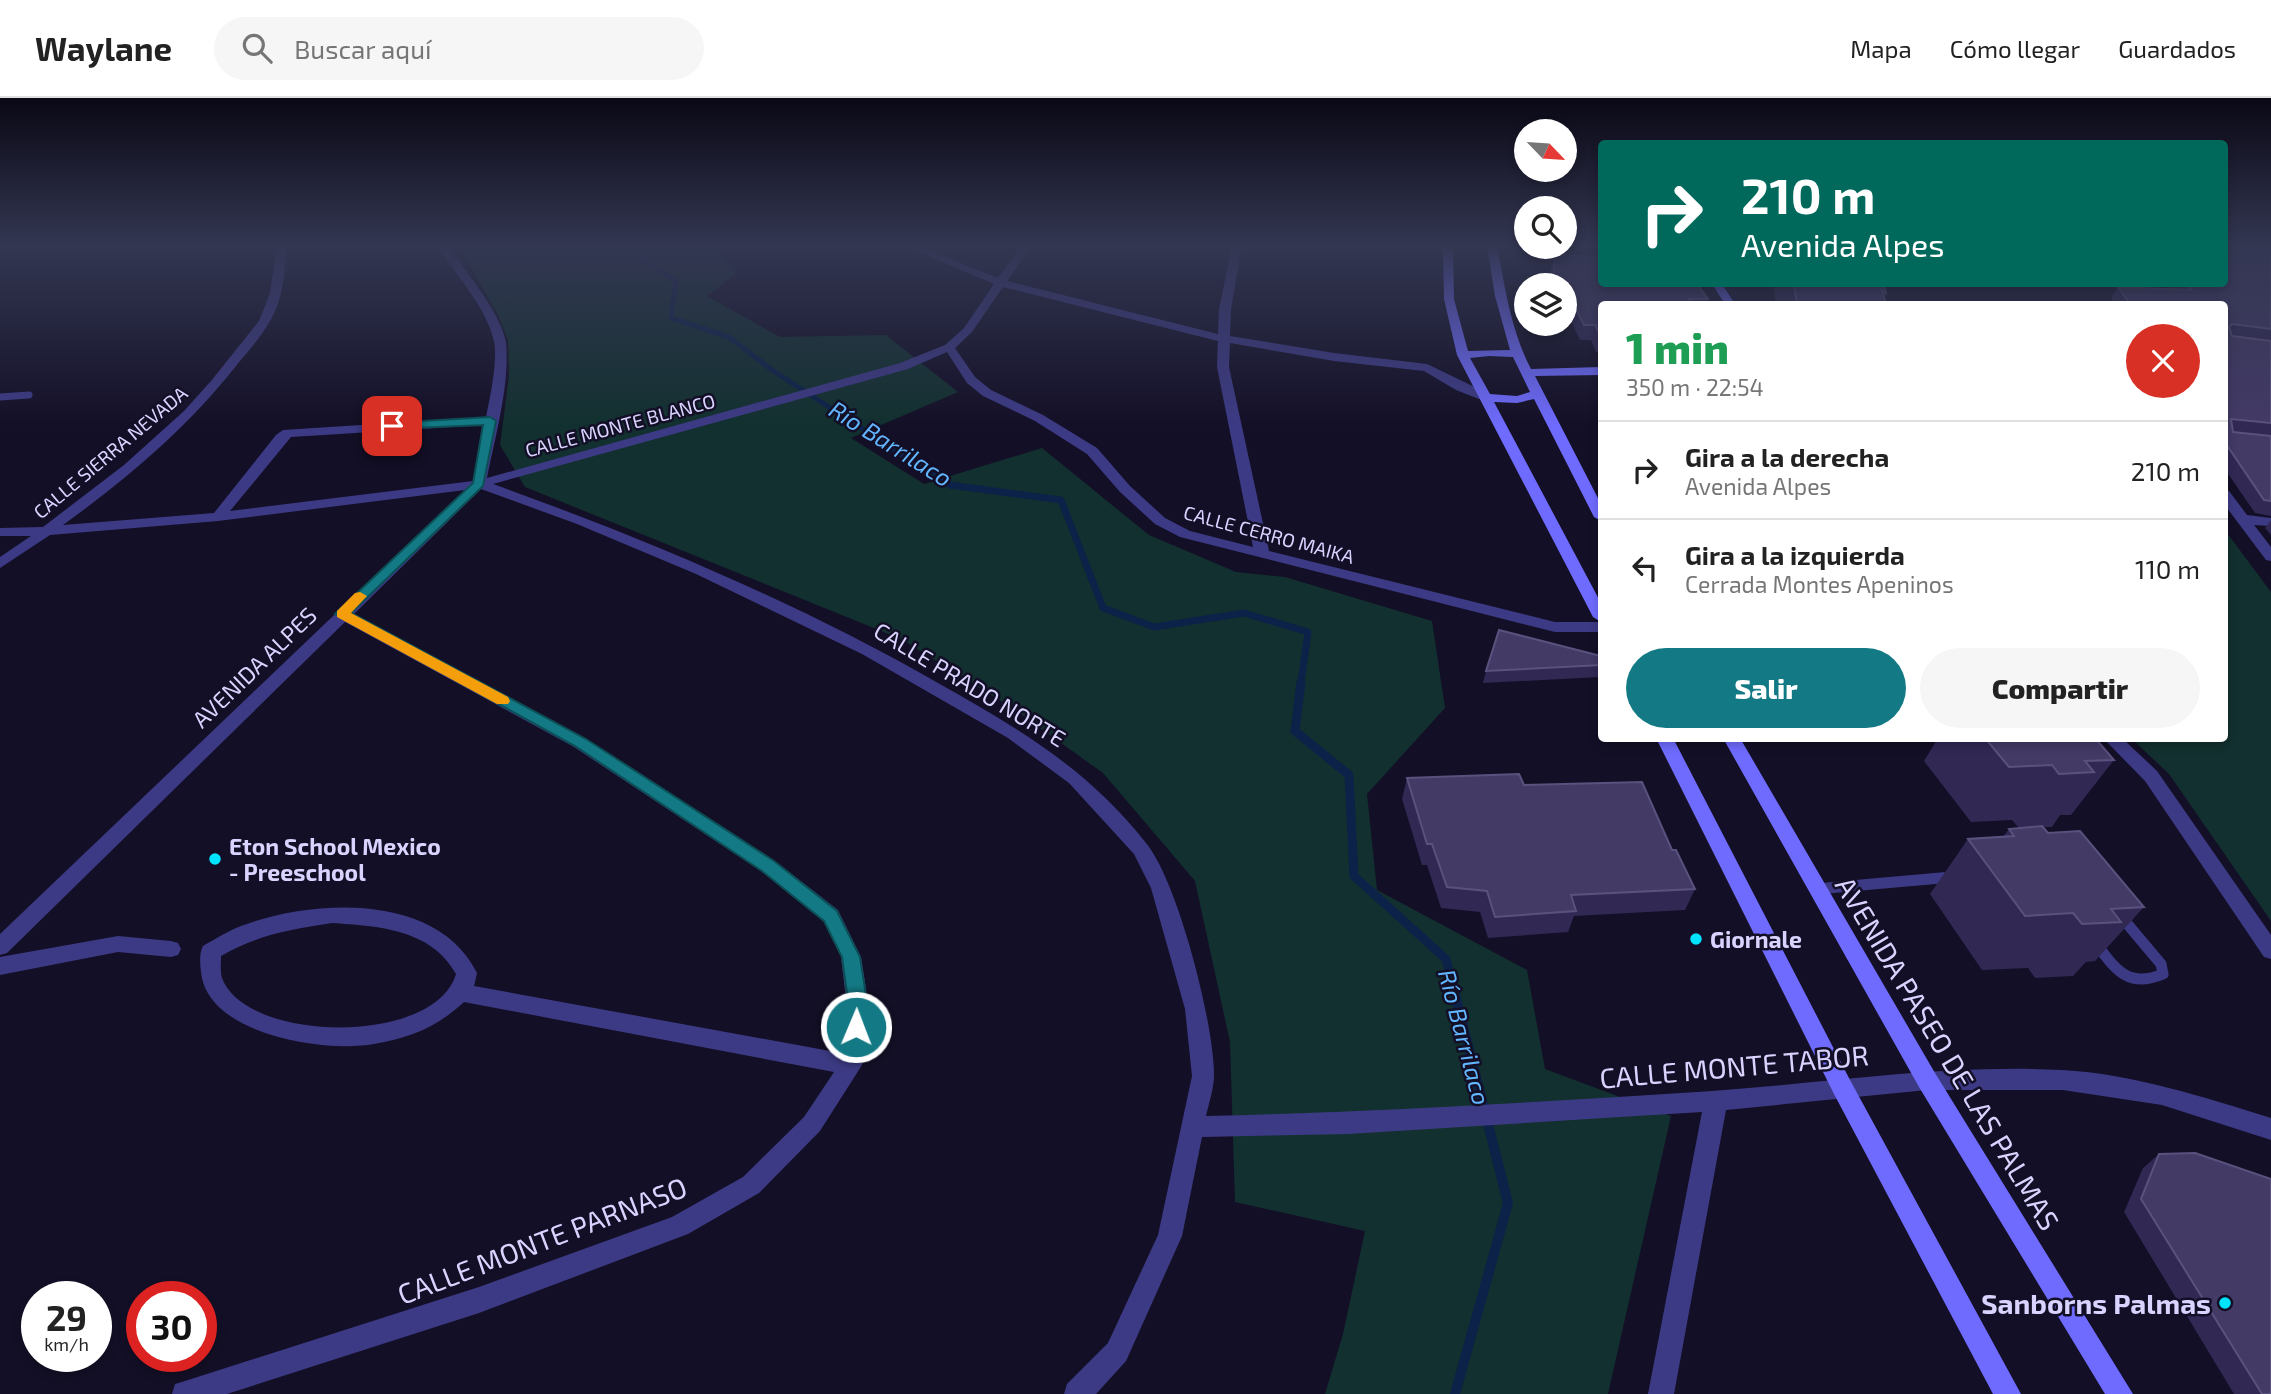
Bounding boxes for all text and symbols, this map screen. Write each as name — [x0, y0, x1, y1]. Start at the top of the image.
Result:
search box — [214, 17, 704, 80]
text: Waylane — [35, 28, 172, 68]
icon: search — [238, 29, 276, 67]
text: Buscar aquí — [294, 33, 431, 64]
text: Mapa — [1850, 34, 1912, 63]
text: Cómo llegar — [1950, 34, 2080, 63]
text: Guardados — [2118, 34, 2236, 63]
north arrow — [1514, 119, 1577, 182]
map controls — [1514, 119, 1577, 336]
text: 210 m — [1741, 165, 1875, 224]
icon: right — [1626, 168, 1717, 259]
button: search — [1514, 196, 1577, 259]
text: Avenida Alpes — [1741, 225, 1944, 263]
button: layers — [1514, 273, 1577, 336]
text: 1 min — [1626, 322, 1729, 372]
button: close — [2126, 324, 2200, 398]
text: 350 m · 22:54 — [1626, 373, 1764, 401]
street label: CALLE SIERRA NEVADA — [28, 381, 192, 523]
street label: CALLE MONTE BLANCO — [522, 389, 718, 461]
water label: Río Barrilaco — [824, 394, 958, 492]
pin — [362, 396, 422, 456]
icon: arrive — [373, 407, 411, 445]
text: Gira a la derecha — [1685, 441, 1889, 472]
icon: right — [1626, 451, 1664, 489]
text: 210 m — [2131, 455, 2200, 486]
text: Avenida Alpes — [1685, 472, 1831, 500]
street label: CALLE CERRO MAIKA — [1181, 500, 1357, 568]
text: Gira a la izquierda — [1685, 539, 1905, 570]
icon: left — [1626, 549, 1664, 587]
text: 110 m — [2135, 553, 2200, 584]
text: Cerrada Montes Apeninos — [1685, 570, 1954, 598]
street label: AVENIDA ALPES — [186, 601, 322, 733]
street label: CALLE PRADO NORTE — [869, 616, 1071, 752]
button: Salir — [1626, 648, 1906, 728]
button: Compartir — [1920, 648, 2200, 728]
place label: Eton School Mexico - Preeschool — [229, 832, 441, 886]
marker: Eton School Mexico - Preeschool — [207, 851, 223, 867]
street label: AVENIDA PASEO DE LAS PALMAS — [1829, 870, 2067, 1236]
place label: Giornale — [1710, 925, 1802, 953]
marker: Giornale — [1688, 931, 1704, 947]
water label: Río Barrilaco — [1433, 966, 1497, 1108]
position arrow — [819, 990, 893, 1064]
street label: CALLE MONTE TABOR — [1598, 1037, 1870, 1095]
street label: CALLE MONTE PARNASO — [393, 1169, 691, 1311]
speed limit sign: 30 — [126, 1281, 217, 1372]
place label: Sanborns Palmas — [1981, 1286, 2211, 1320]
marker: Sanborns Palmas — [2217, 1295, 2233, 1311]
text: 29 — [46, 1296, 87, 1338]
text: km/h — [44, 1333, 89, 1355]

